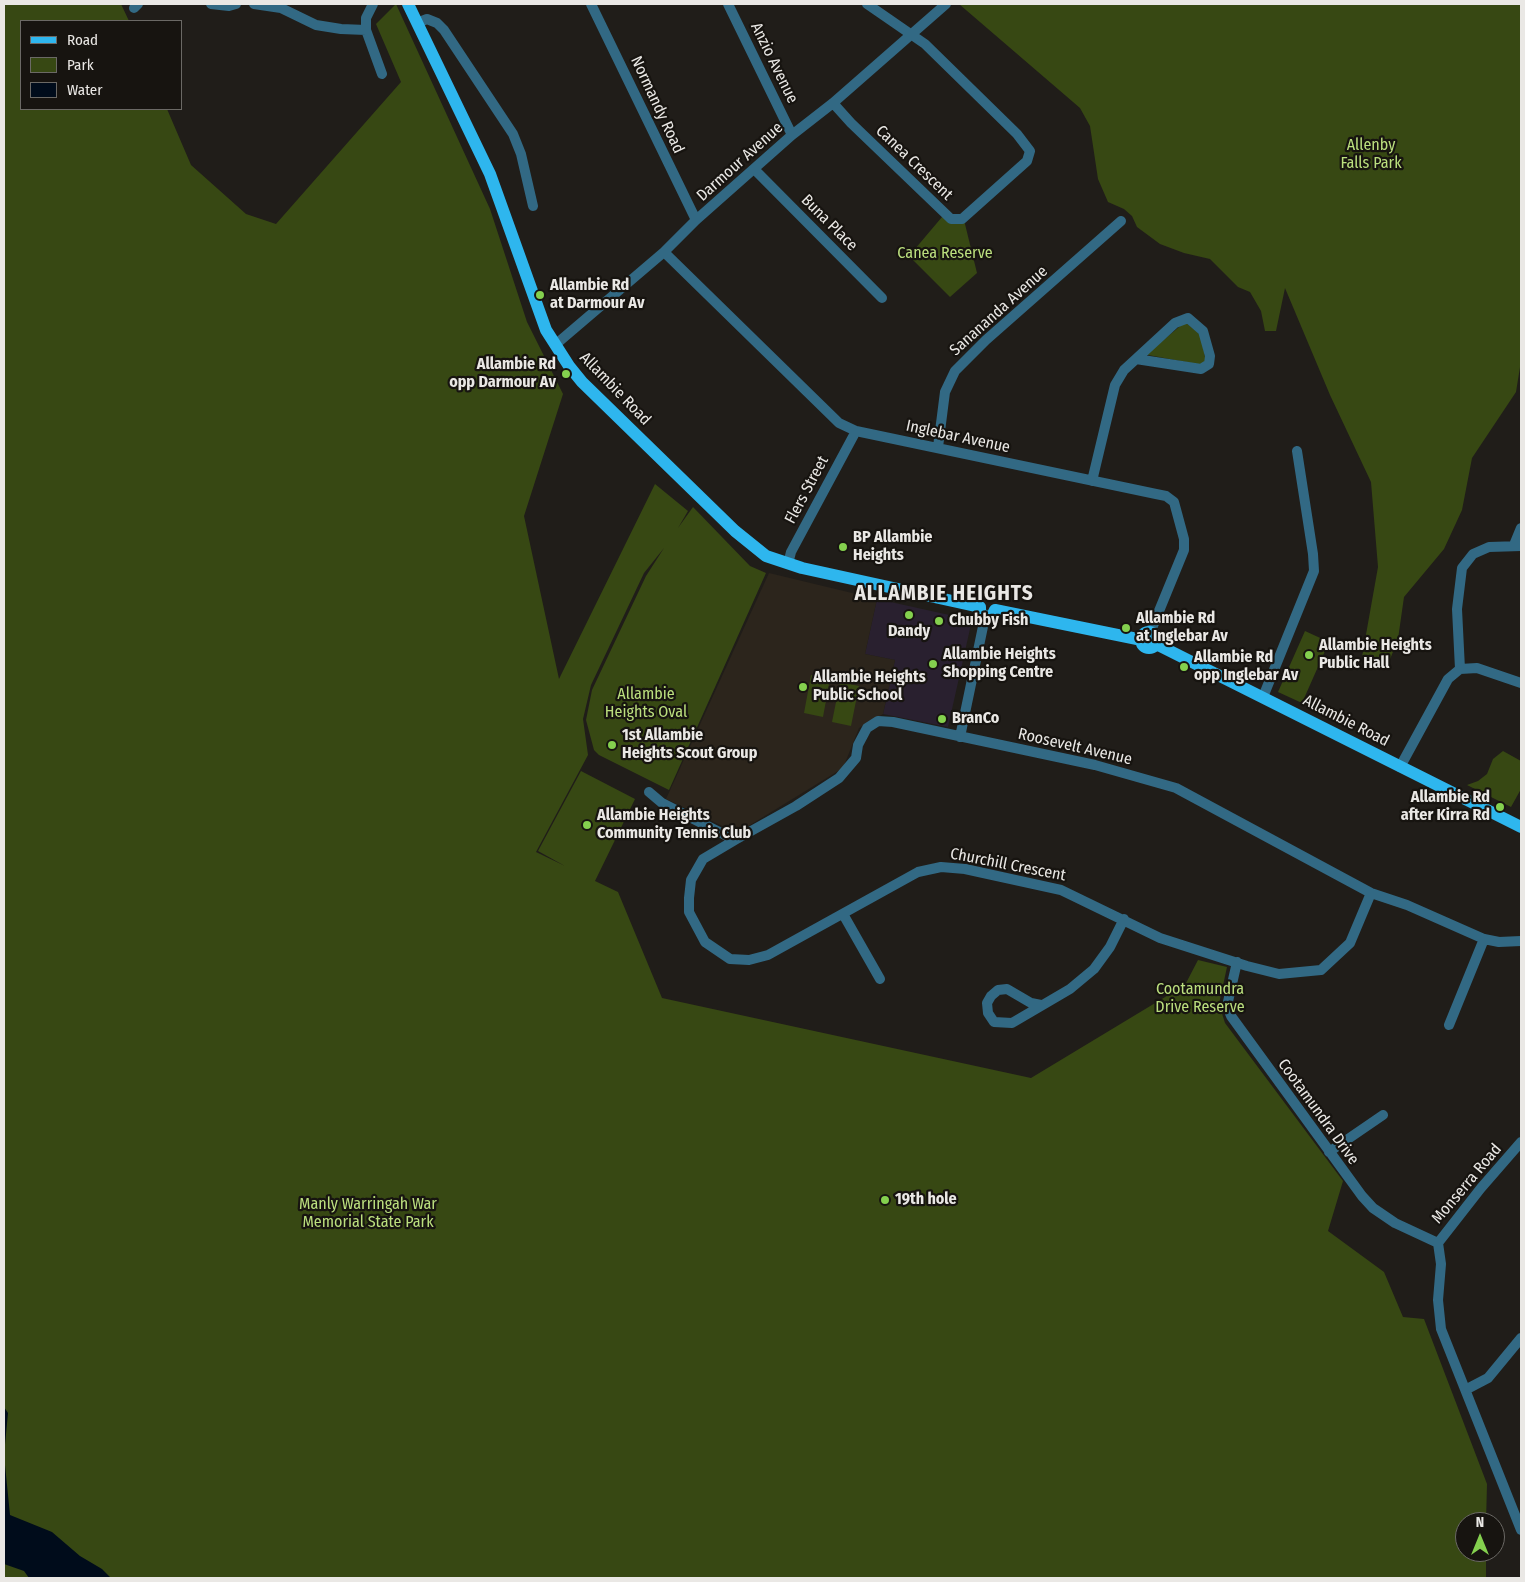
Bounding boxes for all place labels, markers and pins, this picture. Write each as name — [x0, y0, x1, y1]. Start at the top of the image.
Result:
place label: Allambie Rd at Darmour Av — [550, 276, 645, 314]
marker: Allambie Rd at Darmour Av — [534, 289, 546, 301]
place label: Allambie Rd opp Darmour Av — [449, 355, 556, 393]
marker: Allambie Rd opp Darmour Av — [560, 368, 572, 380]
place label: BP Allambie Heights — [853, 528, 932, 566]
marker: BP Allambie Heights — [837, 541, 849, 553]
marker: Dandy — [903, 609, 915, 621]
place label: Allambie Rd at Inglebar Av — [1136, 609, 1228, 647]
place label: Chubby Fish — [949, 611, 1028, 631]
marker: Chubby Fish — [933, 615, 945, 627]
place label: Dandy — [888, 622, 930, 642]
marker: Allambie Rd at Inglebar Av — [1120, 622, 1132, 634]
place label: Allambie Heights Public Hall — [1319, 636, 1432, 674]
place label: Allambie Heights Shopping Centre — [943, 645, 1056, 683]
place label: Allambie Rd opp Inglebar Av — [1194, 648, 1298, 686]
marker: Allambie Heights Public Hall — [1303, 649, 1315, 661]
marker: Allambie Heights Shopping Centre — [927, 658, 939, 670]
marker: Allambie Rd opp Inglebar Av — [1178, 661, 1190, 673]
place label: Allambie Heights Public School — [813, 668, 926, 706]
marker: Allambie Heights Public School — [797, 681, 809, 693]
place label: BranCo — [952, 709, 999, 729]
marker: BranCo — [936, 713, 948, 725]
place label: 1st Allambie Heights Scout Group — [622, 726, 757, 764]
marker: 1st Allambie Heights Scout Group — [606, 739, 618, 751]
place label: Allambie Rd after Kirra Rd — [1401, 788, 1490, 826]
marker: Allambie Rd after Kirra Rd — [1494, 801, 1506, 813]
place label: Allambie Heights Community Tennis Club — [597, 806, 751, 844]
marker: Allambie Heights Community Tennis Club — [581, 819, 593, 831]
place label: 19th hole — [895, 1190, 957, 1210]
marker: 19th hole — [879, 1194, 891, 1206]

